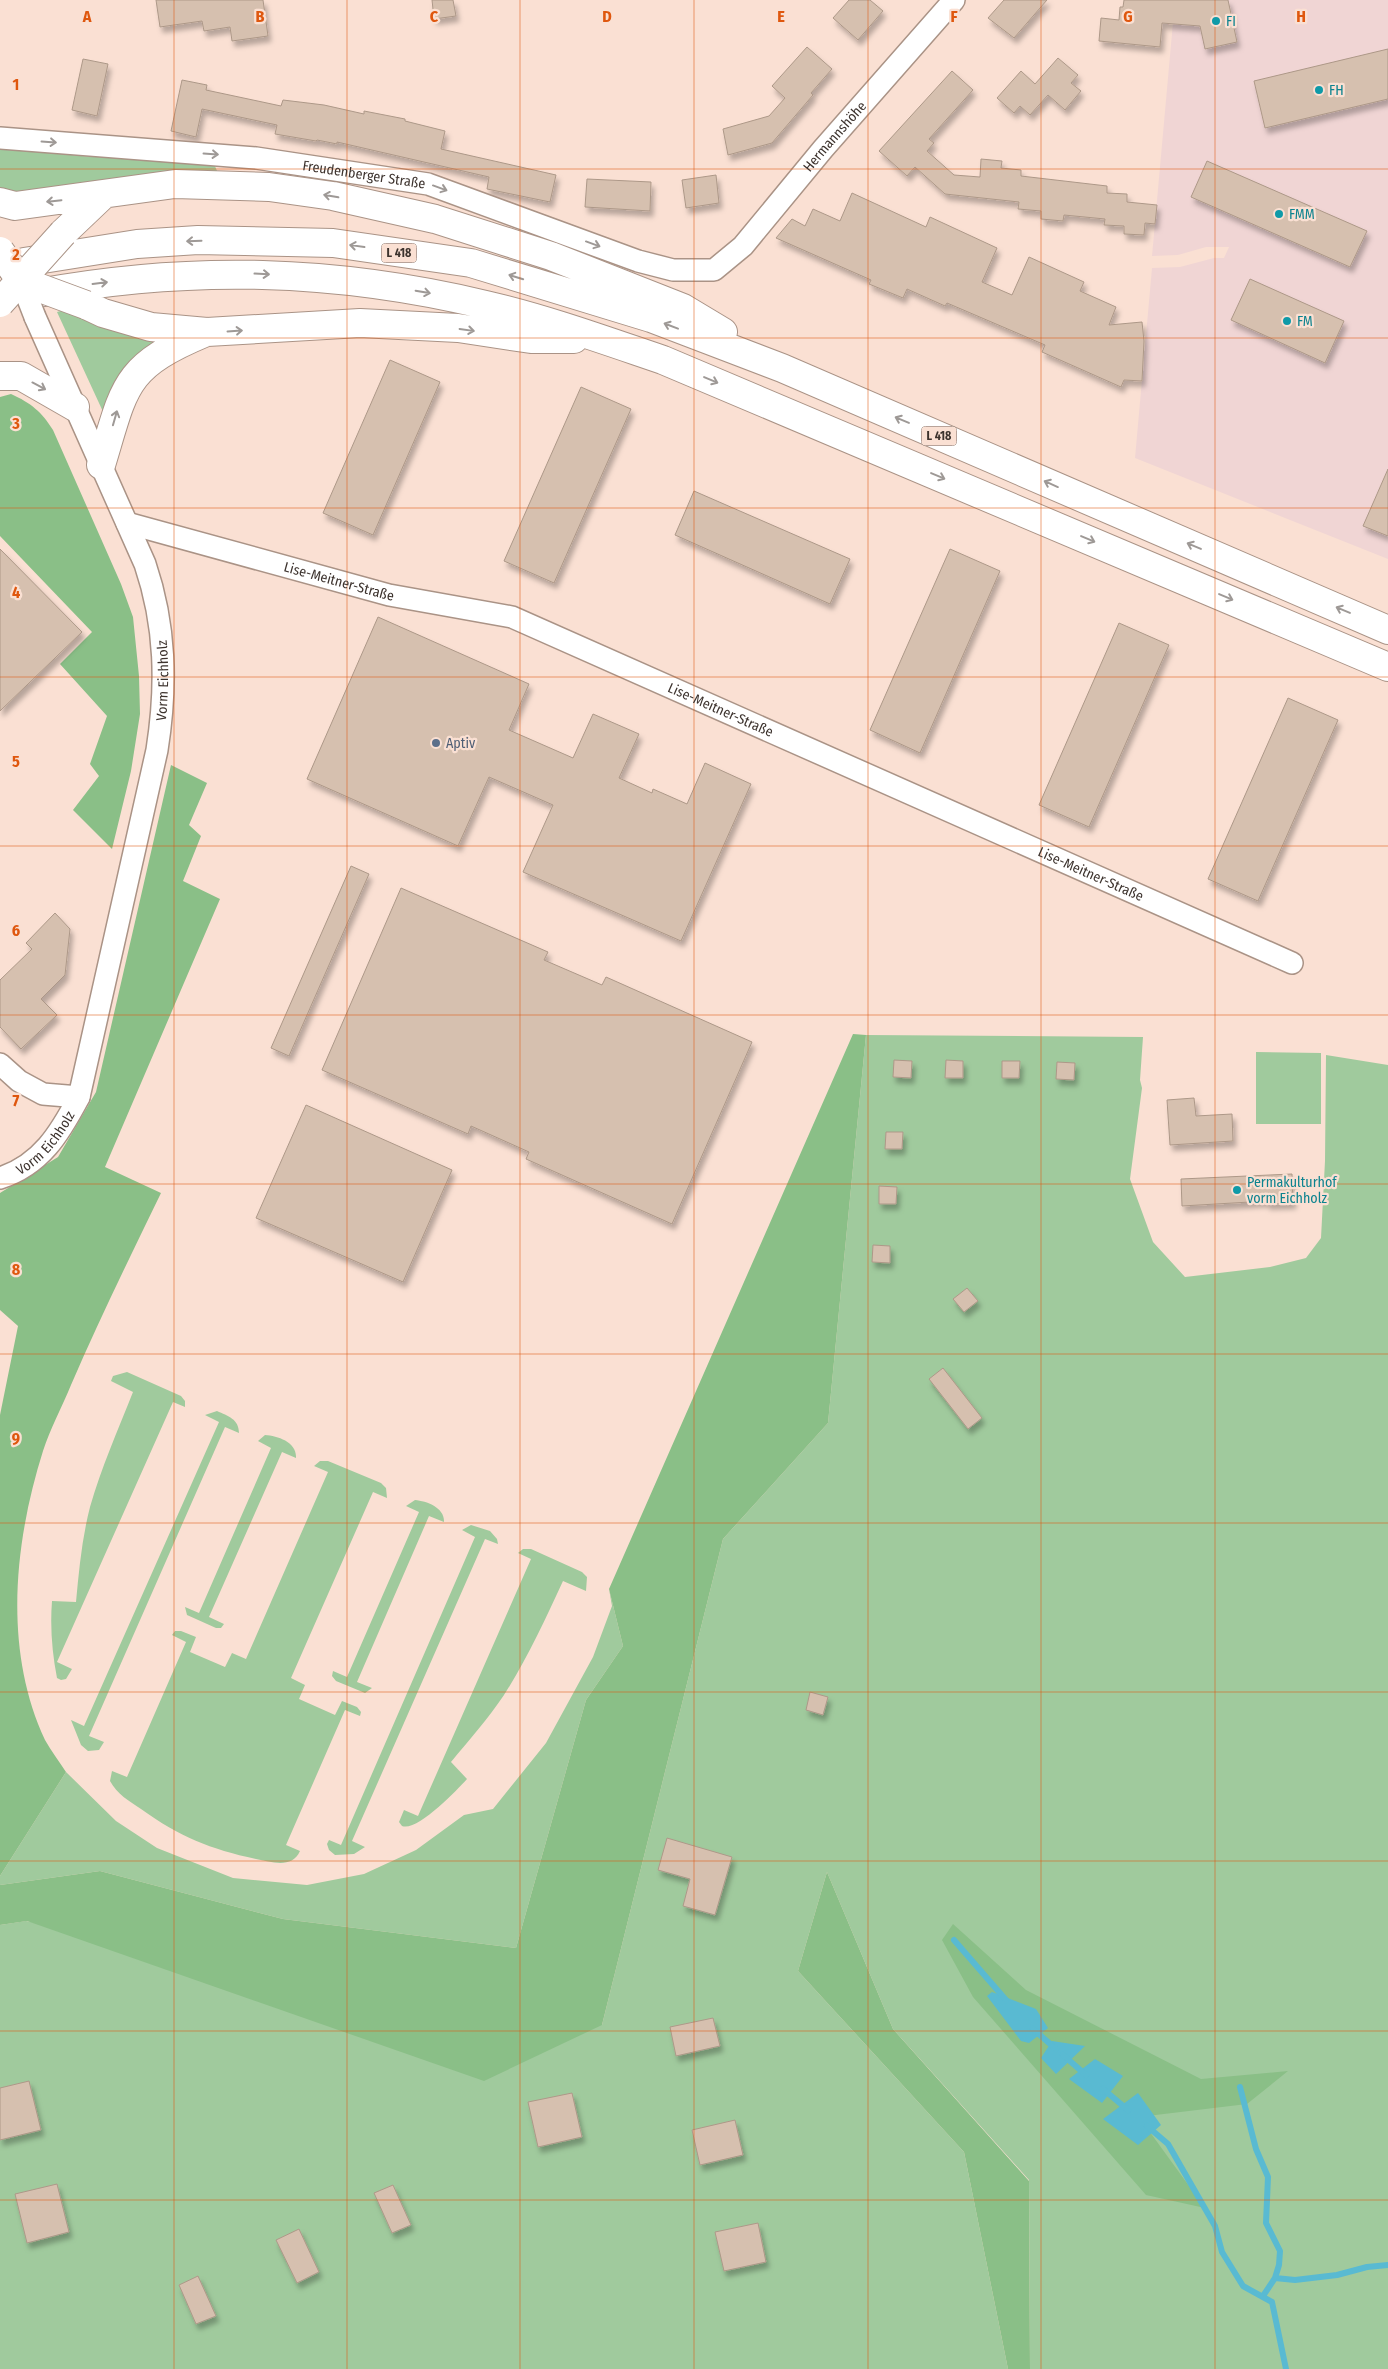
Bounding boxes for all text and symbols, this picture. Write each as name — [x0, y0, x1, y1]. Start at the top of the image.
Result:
text: A — [82, 7, 92, 26]
text: B — [256, 7, 265, 26]
text: C — [430, 7, 439, 26]
text: D — [602, 7, 612, 26]
text: E — [777, 7, 785, 26]
text: F — [950, 7, 958, 26]
text: G — [1123, 7, 1133, 26]
text: H — [1296, 7, 1306, 26]
place label: FI — [1226, 13, 1236, 30]
marker: FI — [1210, 15, 1222, 27]
text: 1 — [13, 75, 19, 94]
place label: FH — [1329, 82, 1344, 99]
marker: FH — [1313, 84, 1325, 96]
street label: Hermannshöhe — [799, 98, 870, 175]
one-way arrow — [40, 137, 56, 147]
one-way arrow — [202, 150, 218, 159]
street label: Freudenberger Straße — [301, 157, 427, 192]
one-way arrow — [432, 184, 447, 193]
one-way arrow — [323, 191, 339, 201]
one-way arrow — [47, 196, 63, 206]
place label: FMM — [1289, 206, 1315, 223]
marker: FMM — [1273, 208, 1285, 220]
one-way arrow — [187, 236, 203, 245]
one-way arrow — [585, 240, 600, 249]
one-way arrow — [349, 241, 365, 251]
road number: L 418 — [382, 244, 416, 262]
text: 2 — [11, 245, 20, 264]
one-way arrow — [253, 269, 269, 278]
one-way arrow — [509, 272, 524, 281]
one-way arrow — [91, 278, 107, 288]
one-way arrow — [415, 287, 431, 297]
place label: FM — [1297, 313, 1313, 330]
marker: FM — [1281, 315, 1293, 327]
one-way arrow — [664, 320, 679, 330]
one-way arrow — [459, 325, 475, 335]
one-way arrow — [227, 326, 243, 335]
one-way arrow — [703, 376, 718, 386]
one-way arrow — [32, 381, 46, 391]
one-way arrow — [111, 410, 120, 426]
text: 3 — [11, 414, 20, 433]
one-way arrow — [895, 414, 910, 424]
road number: L 418 — [922, 426, 956, 446]
one-way arrow — [930, 472, 945, 481]
one-way arrow — [1044, 478, 1059, 488]
one-way arrow — [1080, 534, 1095, 544]
one-way arrow — [1187, 540, 1202, 550]
street label: Lise-Meitner-Straße — [282, 558, 396, 604]
text: 4 — [12, 583, 20, 602]
one-way arrow — [1218, 593, 1233, 603]
one-way arrow — [1336, 605, 1351, 615]
street label: Vorm Eichholz — [152, 639, 172, 722]
street label: Lise-Meitner-Straße — [665, 679, 776, 740]
place label: Aptiv — [446, 735, 476, 752]
marker: Aptiv — [430, 737, 442, 749]
text: 5 — [12, 752, 20, 771]
street label: Lise-Meitner-Straße — [1036, 843, 1146, 905]
text: 6 — [12, 921, 20, 940]
text: 7 — [13, 1091, 20, 1110]
street label: Vorm Eichholz — [13, 1108, 78, 1178]
place label: Permakulturhof vorm Eichholz — [1247, 1174, 1338, 1207]
marker: Permakulturhof vorm Eichholz — [1231, 1184, 1243, 1196]
text: 8 — [12, 1260, 21, 1279]
text: 9 — [12, 1429, 20, 1448]

